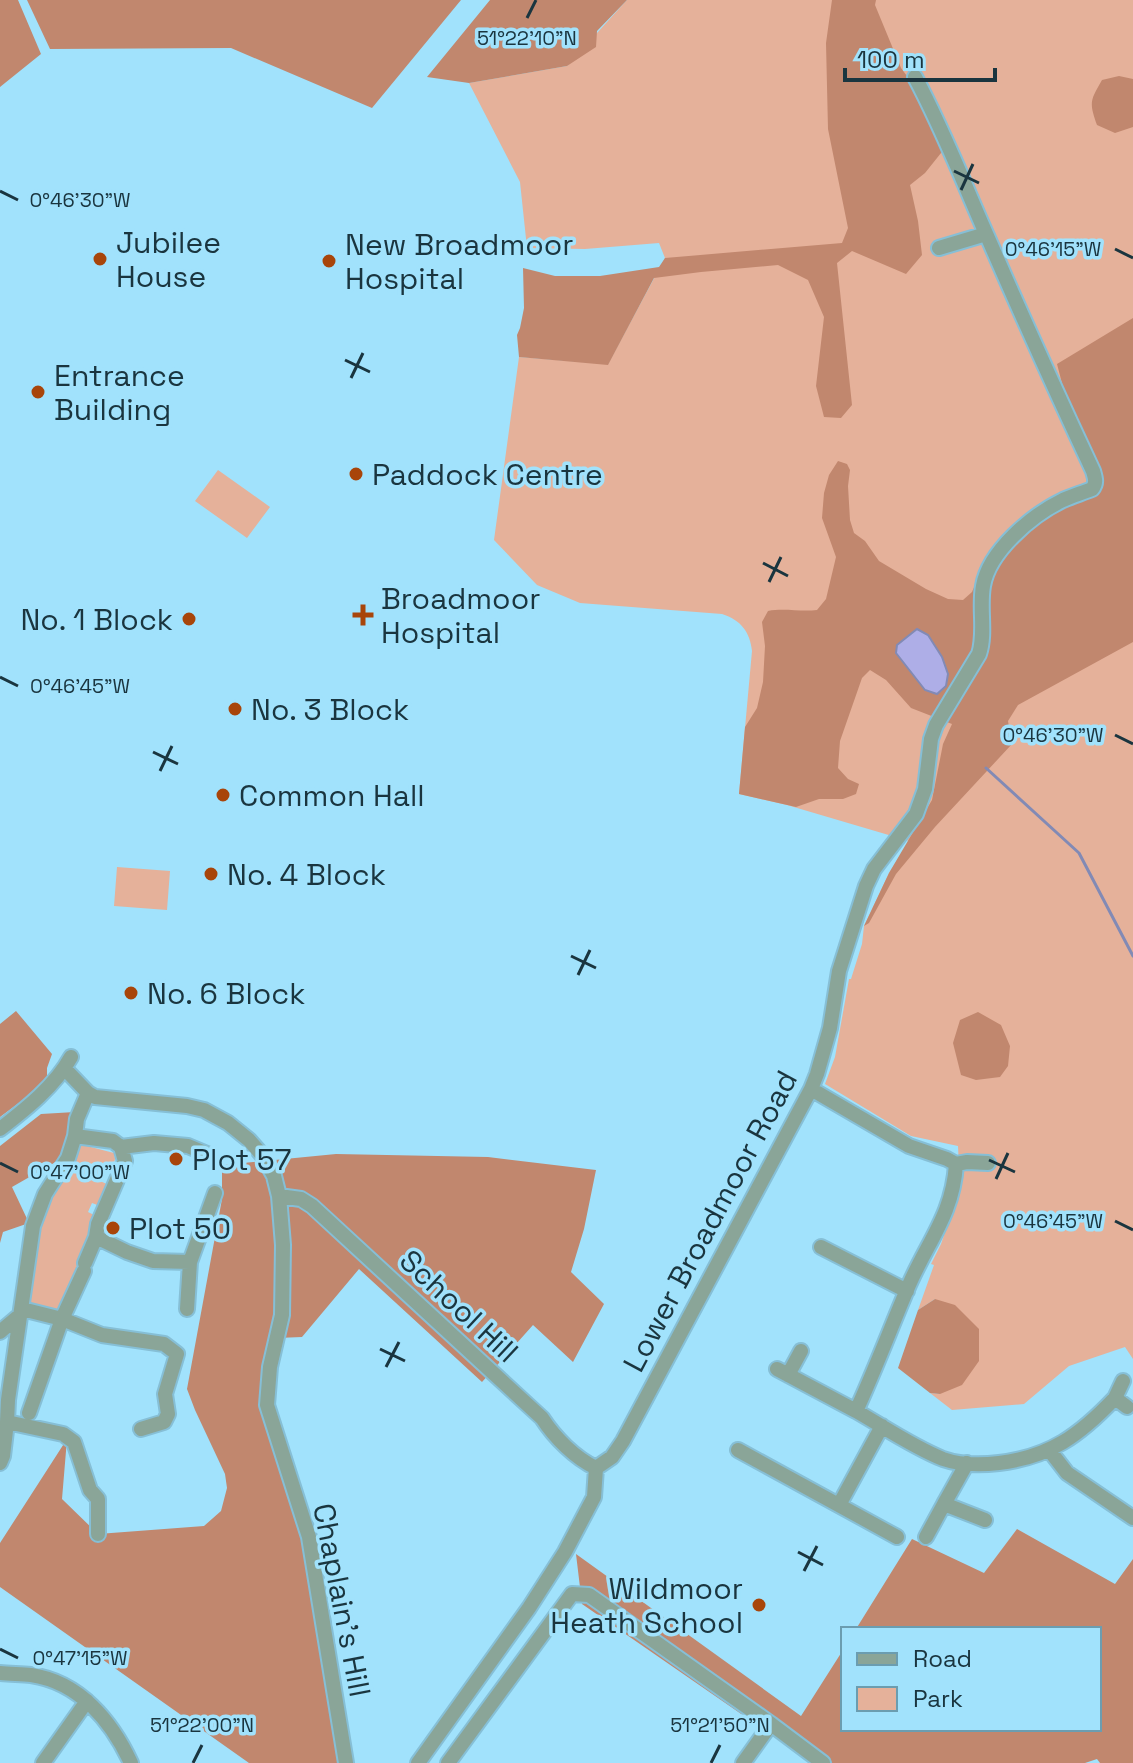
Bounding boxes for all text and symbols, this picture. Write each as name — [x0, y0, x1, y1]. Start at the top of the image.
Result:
text: 51°22'10"N — [477, 25, 577, 51]
scale bar — [845, 32, 995, 82]
text: 100 m — [857, 44, 925, 75]
text: 0°46'30"W — [29, 187, 131, 213]
place label: Jubilee House — [116, 223, 221, 296]
place label: New Broadmoor Hospital — [345, 225, 574, 298]
text: 0°46'15"W — [1005, 236, 1101, 262]
marker: Jubilee House — [91, 250, 109, 268]
marker: New Broadmoor Hospital — [320, 252, 338, 270]
place label: Entrance Building — [54, 356, 185, 429]
marker: Entrance Building — [29, 383, 47, 401]
place label: Paddock Centre — [372, 455, 603, 494]
marker: Paddock Centre — [347, 465, 365, 483]
place label: Broadmoor Hospital — [381, 579, 541, 652]
place label: No. 1 Block — [20, 600, 173, 639]
marker: Broadmoor Hospital — [352, 604, 374, 626]
marker: No. 1 Block — [180, 610, 198, 628]
text: 0°46'45"W — [30, 673, 130, 699]
place label: No. 3 Block — [251, 690, 409, 729]
marker: No. 3 Block — [226, 700, 244, 718]
text: 0°46'30"W — [1002, 722, 1104, 748]
place label: Common Hall — [239, 776, 425, 815]
marker: Common Hall — [214, 786, 232, 804]
place label: No. 4 Block — [227, 855, 386, 894]
marker: No. 4 Block — [202, 865, 220, 883]
place label: No. 6 Block — [147, 974, 305, 1013]
marker: No. 6 Block — [122, 984, 140, 1002]
street label: Lower Broadmoor Road — [614, 1064, 806, 1378]
place label: Plot 57 — [192, 1140, 291, 1179]
marker: Plot 57 — [167, 1150, 185, 1168]
text: 0°47'00"W — [30, 1159, 130, 1185]
text: 0°46'45"W — [1003, 1208, 1103, 1234]
place label: Plot 50 — [129, 1209, 231, 1248]
marker: Plot 50 — [104, 1219, 122, 1237]
street label: School Hill — [391, 1241, 527, 1371]
street label: Chaplain's Hill — [304, 1500, 380, 1700]
place label: Wildmoor Heath School — [550, 1569, 743, 1642]
marker: Wildmoor Heath School — [750, 1596, 768, 1614]
legend — [841, 1627, 1101, 1731]
text: Road — [913, 1643, 972, 1674]
text: 0°47'15"W — [33, 1645, 127, 1671]
text: Park — [913, 1683, 963, 1714]
text: 51°22'00"N — [150, 1712, 254, 1738]
text: 51°21'50"N — [670, 1712, 770, 1738]

